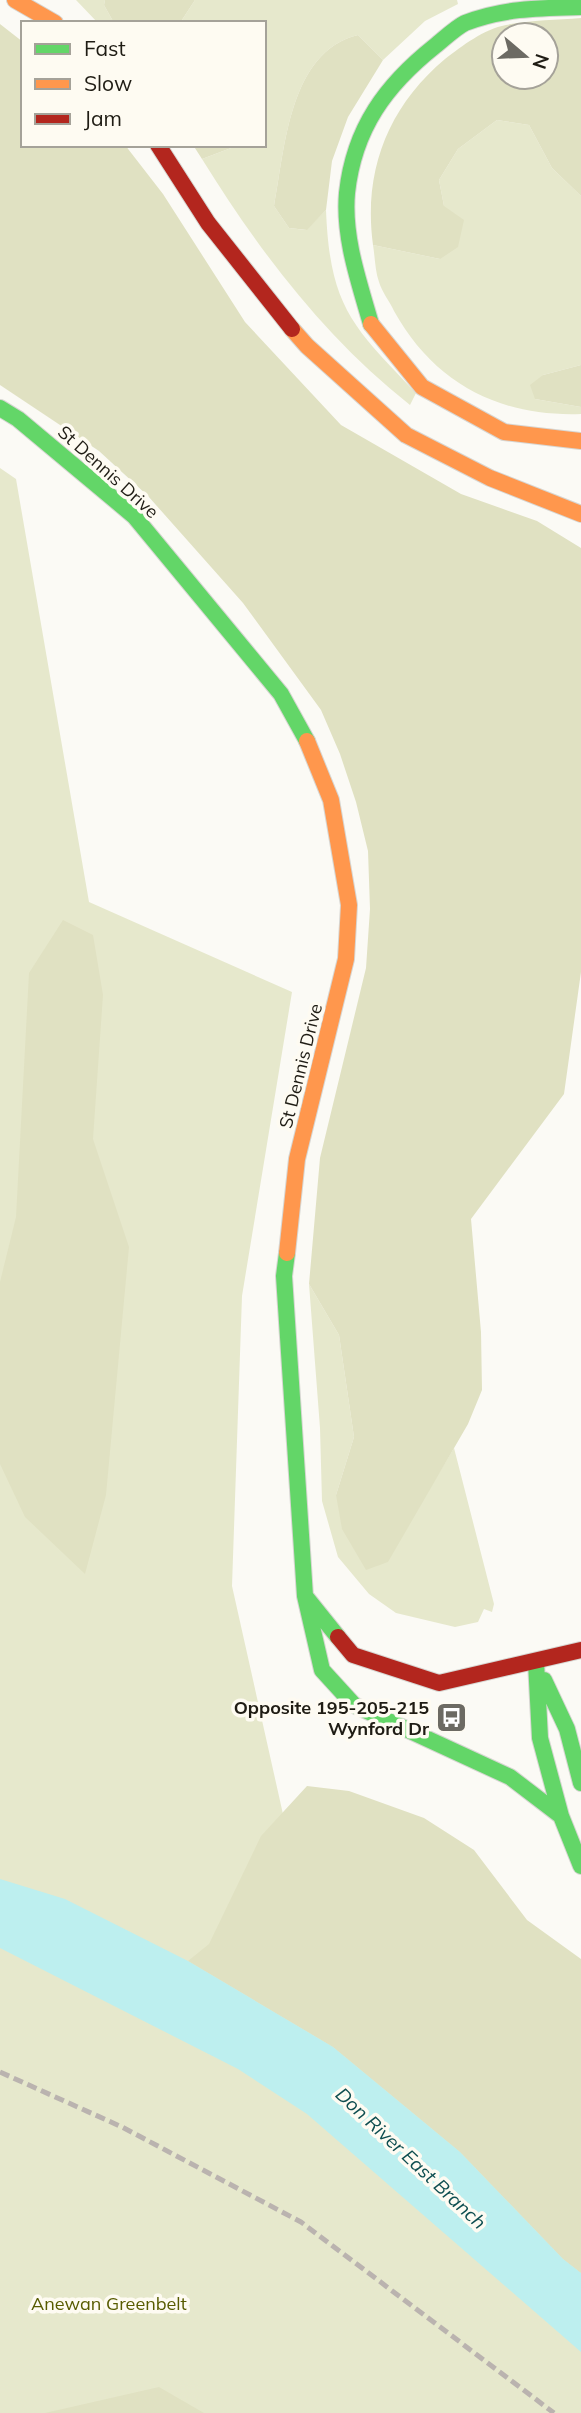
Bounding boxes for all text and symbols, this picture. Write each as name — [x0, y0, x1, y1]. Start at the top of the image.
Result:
legend — [21, 21, 266, 147]
north arrow — [490, 21, 560, 91]
text: Fast — [84, 35, 126, 61]
text: N — [527, 51, 555, 72]
text: Slow — [84, 70, 132, 96]
text: Jam — [84, 105, 122, 131]
street label: St Dennis Drive — [53, 420, 164, 523]
street label: St Dennis Drive — [274, 1001, 327, 1131]
place label: Opposite 195-205-215 Wynford Dr — [234, 1696, 430, 1740]
bus stop icon: Opposite 195-205-215 Wynford Dr — [435, 1701, 469, 1735]
water label: Don River East Branch — [331, 2082, 491, 2234]
park label: Anewan Greenbelt — [31, 2292, 187, 2315]

